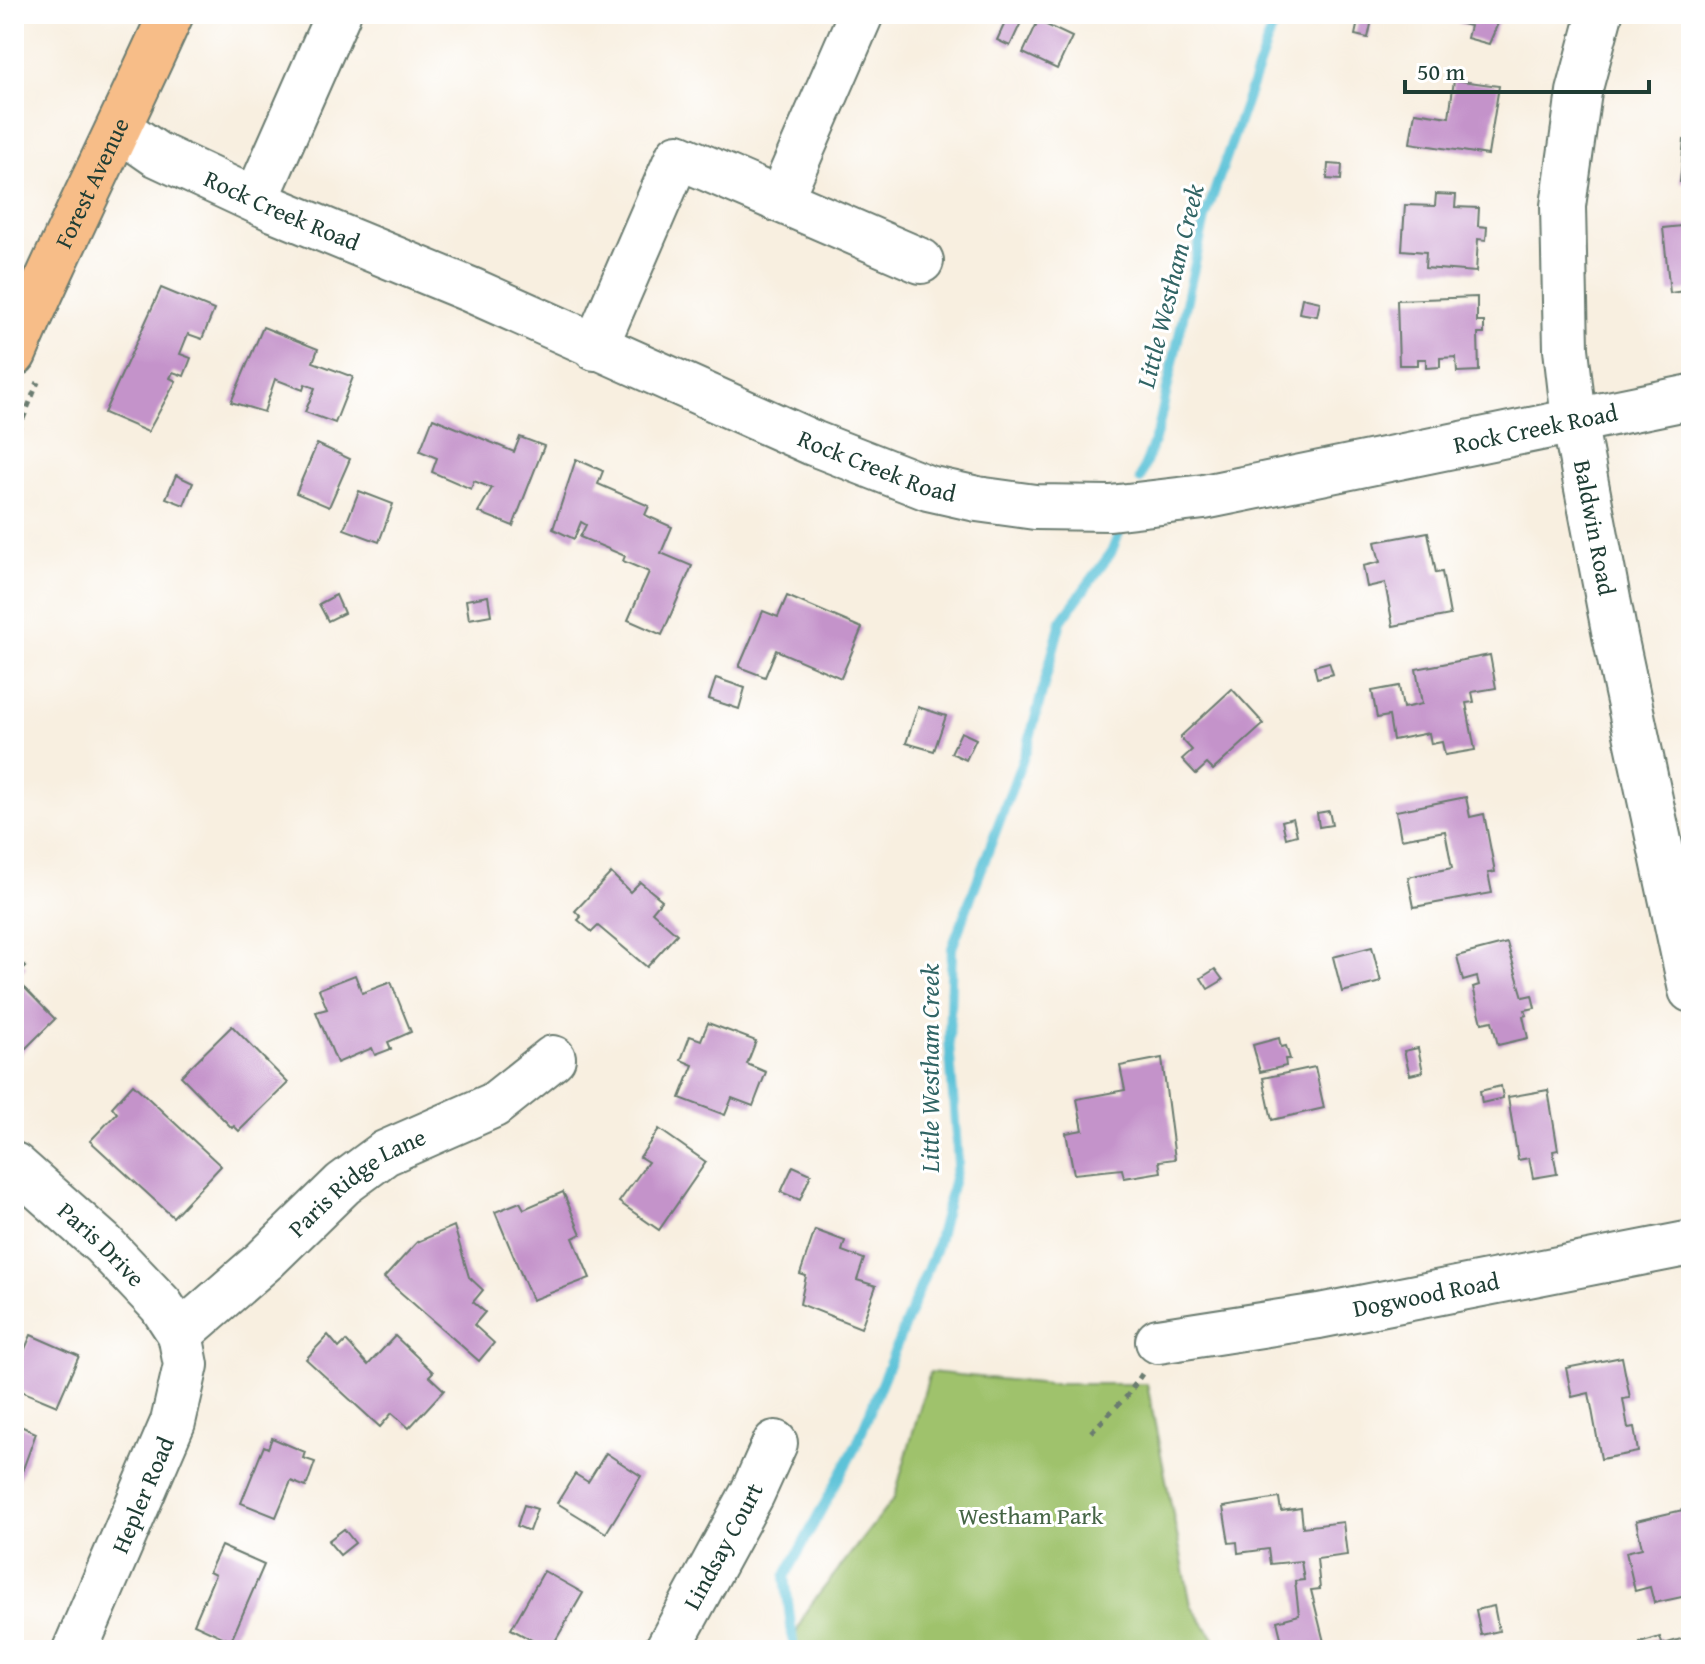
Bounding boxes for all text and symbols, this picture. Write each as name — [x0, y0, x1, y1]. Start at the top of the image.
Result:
scale bar — [1405, 44, 1649, 94]
text: 50 m — [1417, 54, 1465, 89]
street label: Forest Avenue — [46, 112, 138, 254]
street label: Rock Creek Road — [199, 161, 365, 260]
water label: Little Westham Creek — [1125, 180, 1214, 393]
street label: Rock Creek Road — [1450, 395, 1621, 462]
street label: Rock Creek Road — [792, 420, 960, 511]
street label: Baldwin Road — [1565, 457, 1625, 599]
water label: Little Westham Creek — [910, 963, 949, 1173]
street label: Paris Ridge Lane — [280, 1119, 431, 1245]
street label: Paris Drive — [50, 1193, 153, 1295]
street label: Dogwood Road — [1350, 1263, 1502, 1326]
street label: Hepler Road — [102, 1431, 183, 1558]
street label: Lindsay Court — [674, 1477, 772, 1616]
park label: Westham Park — [959, 1498, 1104, 1533]

